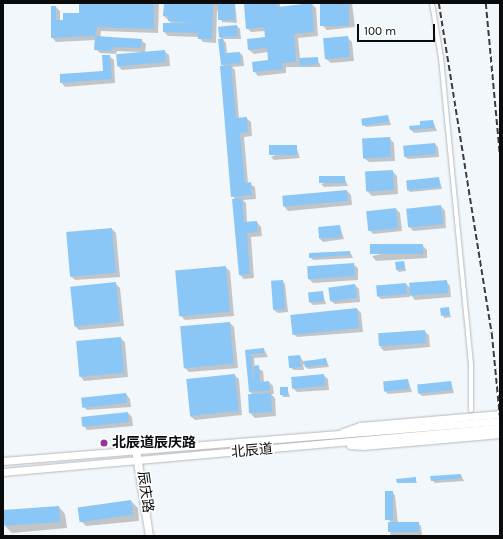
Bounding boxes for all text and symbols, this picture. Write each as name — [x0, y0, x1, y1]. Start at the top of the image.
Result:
scale bar — [359, 16, 437, 42]
text: 100 m — [364, 24, 396, 38]
place label: 北辰道辰庆路 — [112, 435, 196, 451]
marker: 北辰道辰庆路 — [99, 438, 109, 448]
street label: 北辰道 — [230, 441, 274, 461]
street label: 辰庆路 — [134, 470, 156, 514]

